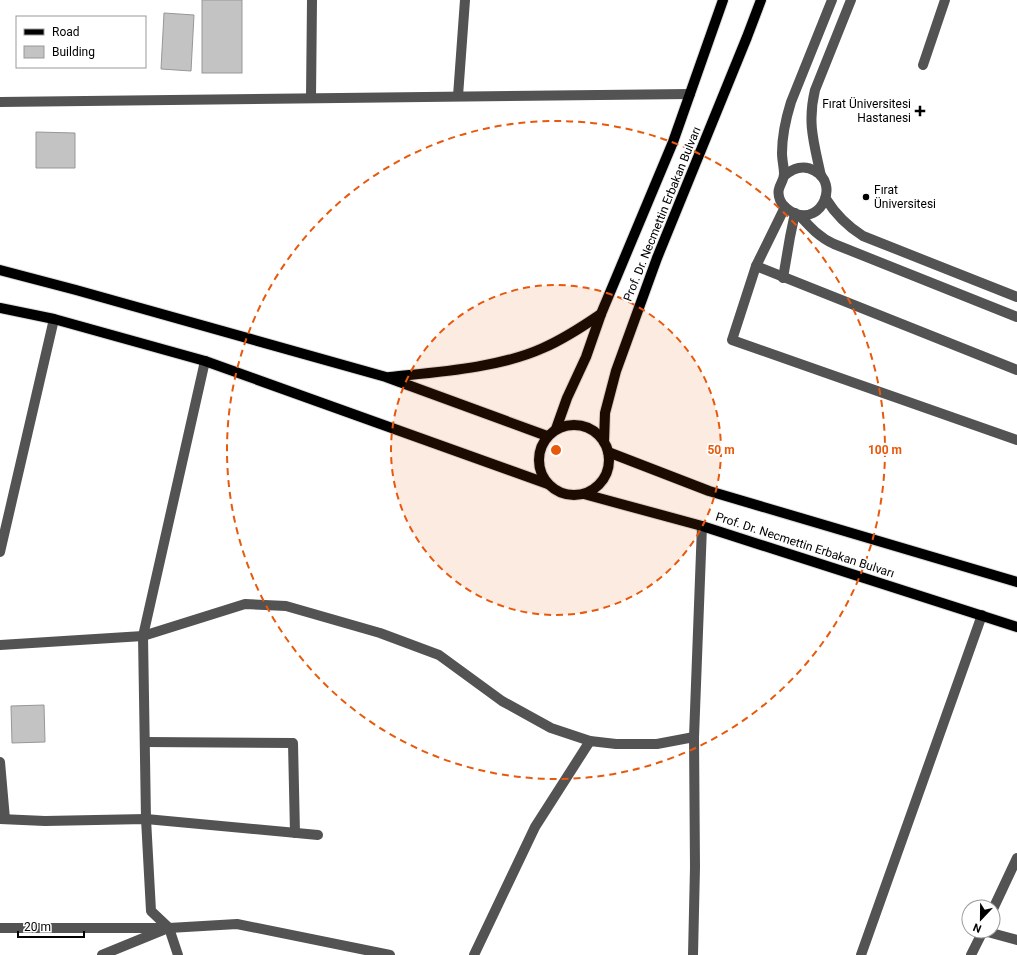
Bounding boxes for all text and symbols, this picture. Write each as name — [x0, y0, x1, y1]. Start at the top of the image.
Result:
legend — [16, 16, 146, 68]
text: Road — [52, 25, 80, 39]
text: Building — [52, 45, 95, 59]
place label: Fırat Üniversitesi Hastanesi — [822, 96, 911, 125]
marker: Fırat Üniversitesi Hastanesi — [914, 105, 926, 117]
street label: Prof. Dr. Necmettin Erbakan Bulvarı — [620, 125, 704, 303]
place label: Fırat Üniversitesi — [874, 183, 936, 211]
marker: Fırat Üniversitesi — [861, 192, 871, 202]
centre of rings — [549, 443, 563, 457]
text: 50 m — [707, 443, 735, 457]
text: 100 m — [868, 443, 902, 457]
street label: Prof. Dr. Necmettin Erbakan Bulvarı — [714, 509, 896, 581]
north arrow — [961, 899, 1001, 939]
scale bar — [18, 913, 84, 939]
text: 20 m — [24, 920, 51, 934]
text: N — [971, 920, 983, 935]

